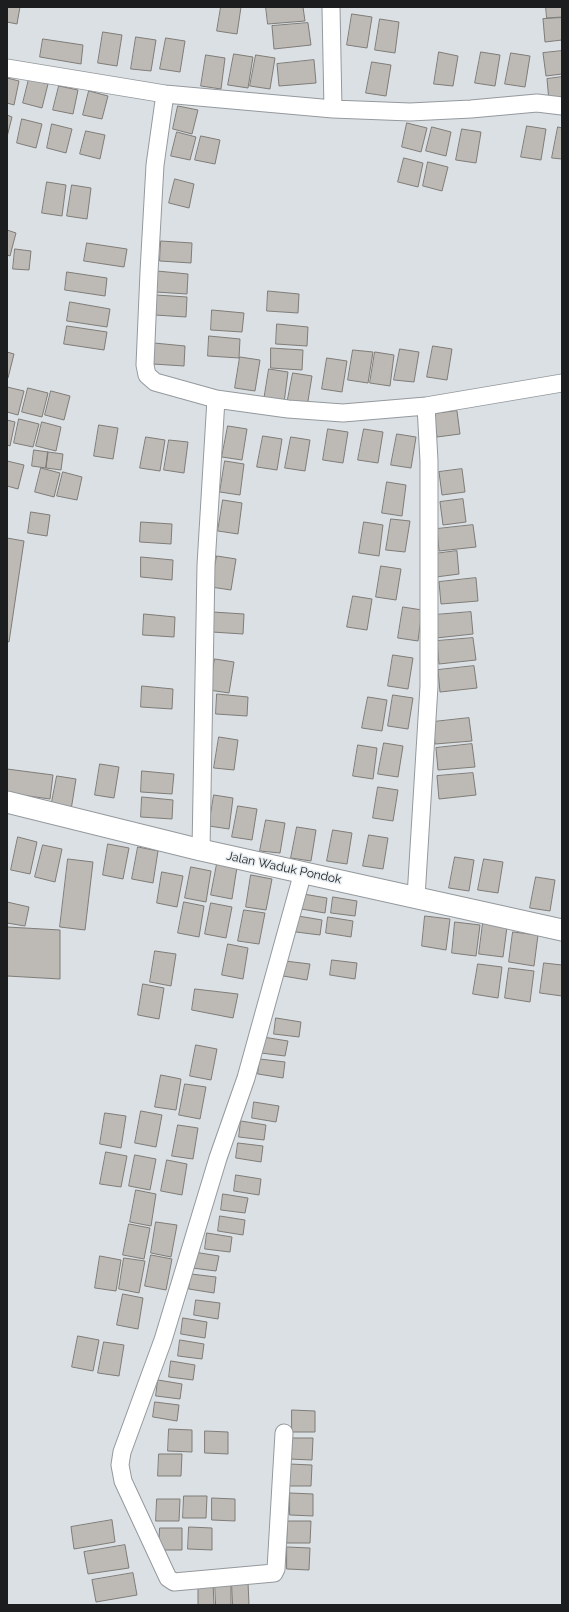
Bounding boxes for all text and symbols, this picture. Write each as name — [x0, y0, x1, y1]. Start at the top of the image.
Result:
street label: Jalan Waduk Pondok — [225, 849, 343, 887]

